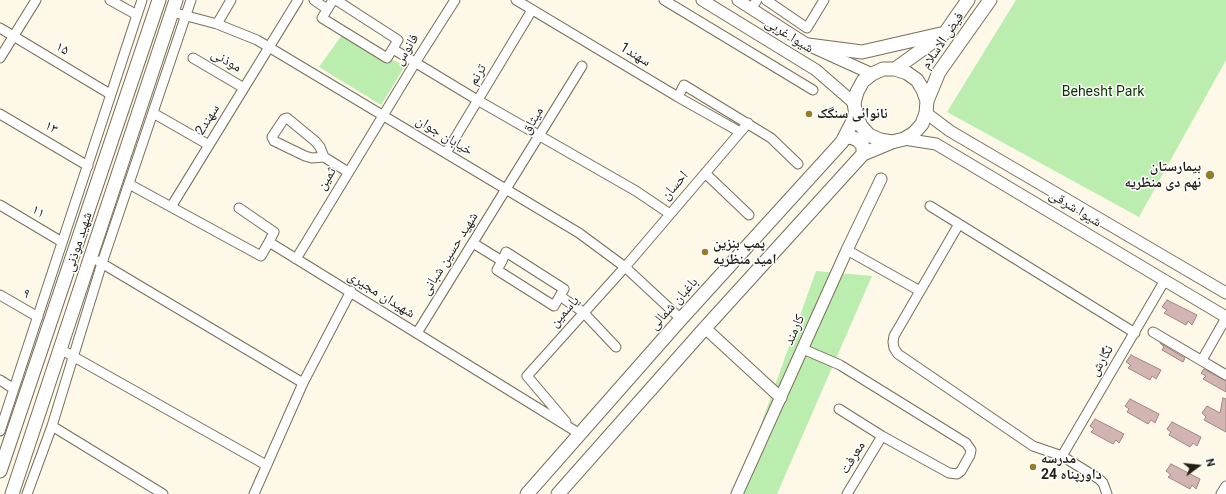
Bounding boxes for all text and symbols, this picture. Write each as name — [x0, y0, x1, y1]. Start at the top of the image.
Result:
street label: فیض الاسلام — [918, 9, 968, 73]
street label: شیوا غربی — [762, 15, 816, 57]
street label: فانوس — [391, 31, 423, 69]
street label: ۱۵ — [52, 39, 72, 59]
street label: 1سهند — [616, 39, 654, 71]
street label: موذنی — [208, 46, 244, 76]
street label: ترنم — [465, 61, 491, 89]
park label: Behesht Park — [1062, 84, 1144, 100]
street label: 2سهند — [192, 101, 224, 139]
street label: میثاق — [518, 104, 548, 138]
place label: نانوائی سنگک — [817, 106, 888, 122]
marker: نانوائی سنگک — [804, 109, 814, 119]
street label: خیابان جوان — [412, 112, 476, 160]
street label: ۱۳ — [41, 118, 61, 138]
place label: بیمارستان نهم دی منظریه — [1124, 159, 1201, 192]
street label: ثمین — [314, 164, 340, 194]
street label: احسان — [658, 168, 692, 204]
marker: بیمارستان نهم دی منظریه — [1204, 169, 1216, 181]
street label: شیوا شرقی — [1046, 187, 1104, 231]
street label: ۱۱ — [28, 202, 48, 222]
street label: شهید حسین شبانی — [418, 209, 482, 299]
street label: شهید موذنی — [61, 210, 97, 274]
place label: پمپ بنزین امید منظریه — [713, 236, 776, 268]
marker: پمپ بنزین امید منظریه — [700, 247, 710, 257]
street label: شهیدان مجیری — [344, 268, 418, 322]
street label: باغبان شمالی — [646, 274, 702, 334]
street label: ۹ — [19, 285, 33, 303]
street label: یاسمین — [547, 293, 583, 331]
street label: کارمند — [781, 312, 809, 348]
street label: نگارش — [1086, 342, 1118, 380]
street label: معرفت — [837, 439, 869, 477]
north arrow — [1178, 446, 1218, 486]
place label: مدرسه داورپناه 24 — [1041, 451, 1102, 484]
text: N — [1203, 457, 1217, 468]
marker: مدرسه داورپناه 24 — [1028, 462, 1038, 472]

